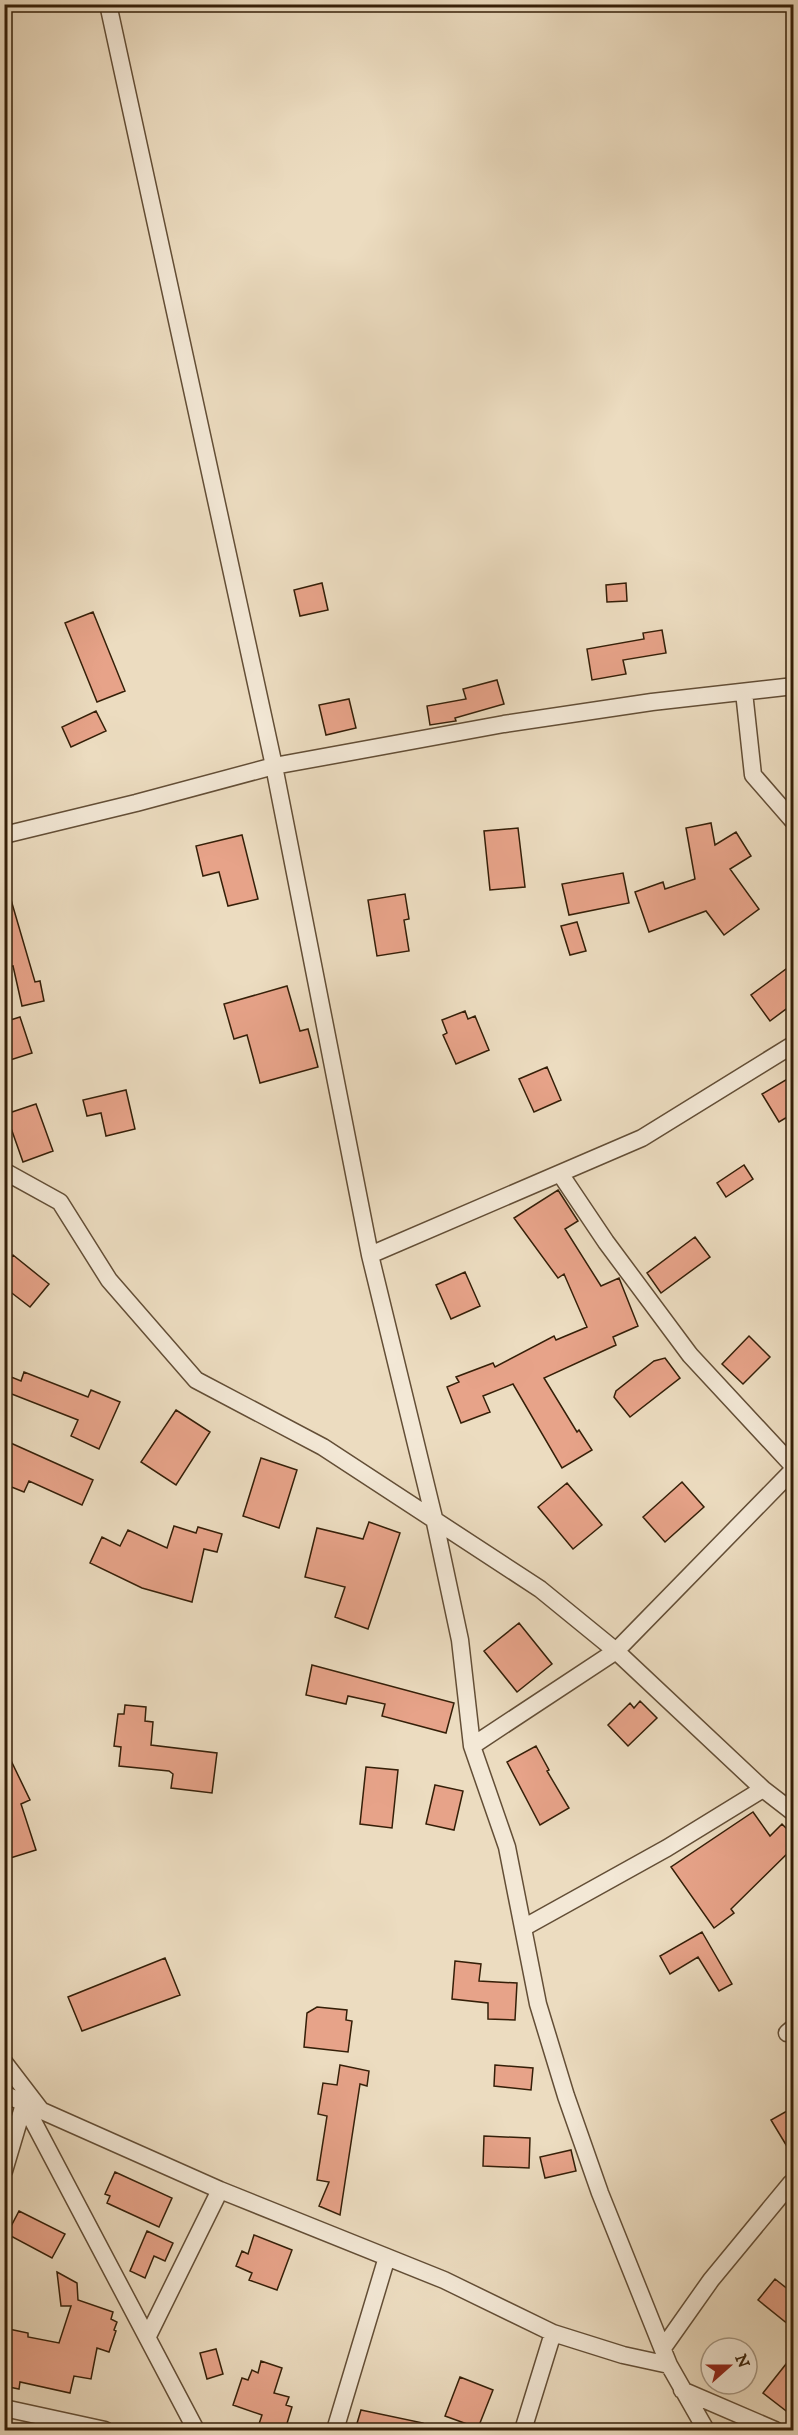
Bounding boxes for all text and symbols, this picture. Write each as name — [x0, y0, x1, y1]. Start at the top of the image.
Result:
north arrow — [699, 2336, 759, 2396]
text: N — [730, 2351, 754, 2371]

